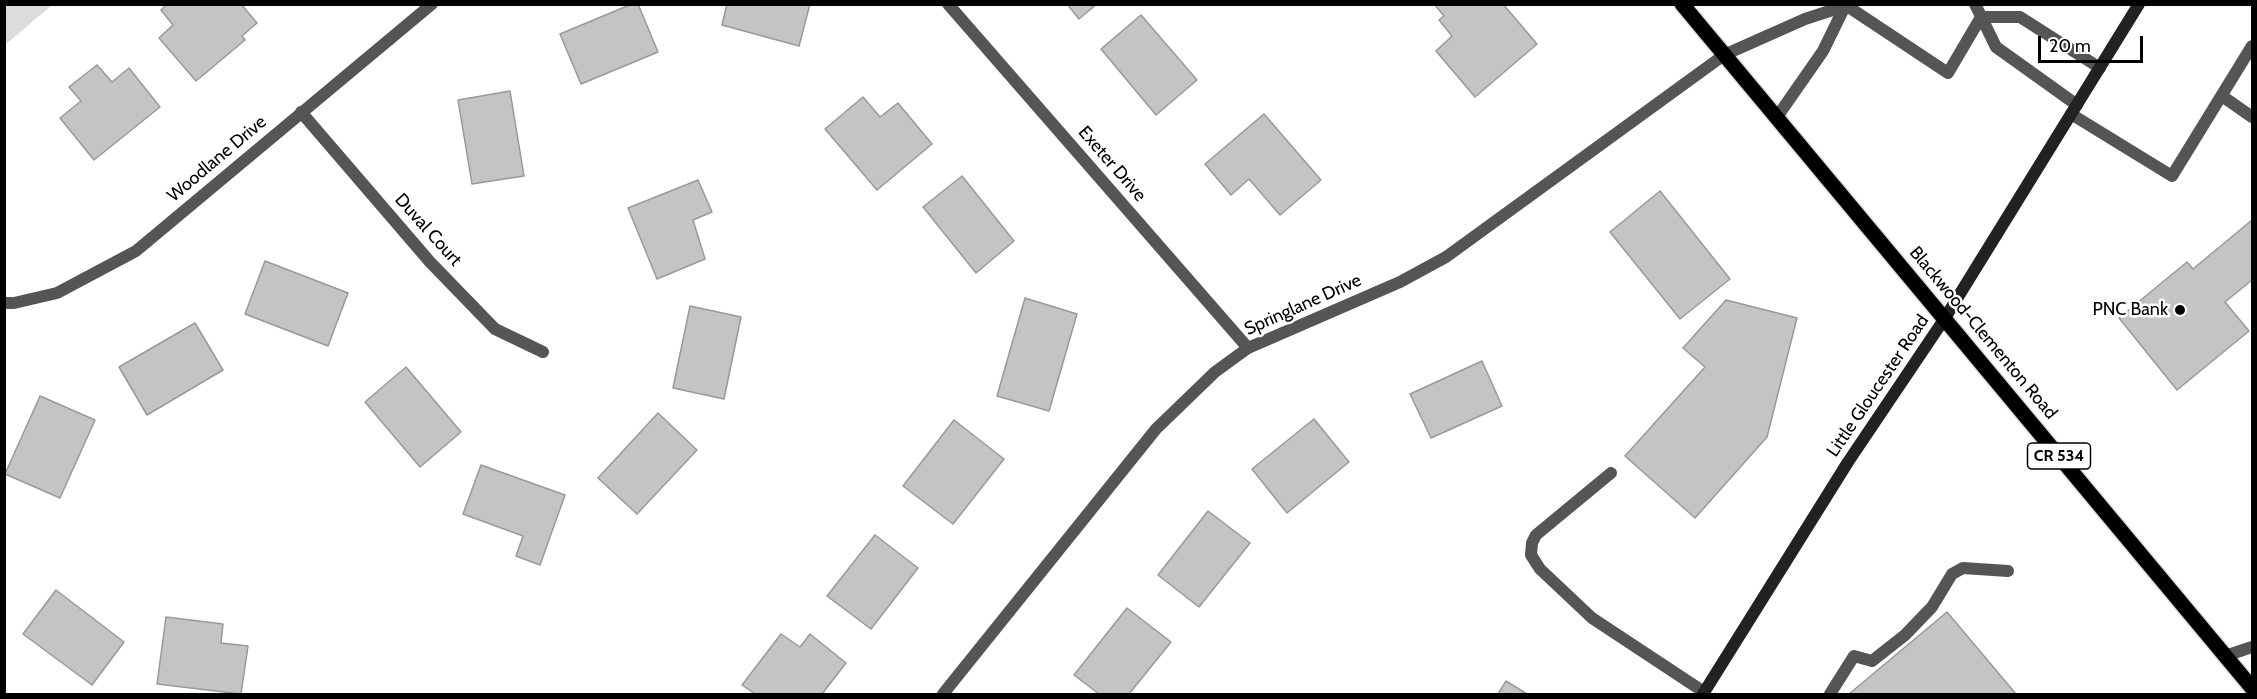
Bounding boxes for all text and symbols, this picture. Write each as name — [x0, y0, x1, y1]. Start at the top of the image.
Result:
scale bar — [2041, 24, 2146, 62]
text: 20 m — [2049, 35, 2091, 57]
street label: Woodlane Drive — [163, 111, 271, 207]
street label: Exeter Drive — [1073, 122, 1151, 206]
street label: Duval Court — [390, 189, 466, 271]
street label: Blackwood-Clementon Road — [1904, 242, 2062, 424]
street label: Springlane Drive — [1241, 270, 1365, 340]
place label: PNC Bank — [2092, 299, 2168, 321]
marker: PNC Bank — [2173, 303, 2187, 317]
street label: Little Gloucester Road — [1822, 311, 1934, 461]
road number: CR 534 — [2028, 443, 2090, 469]

